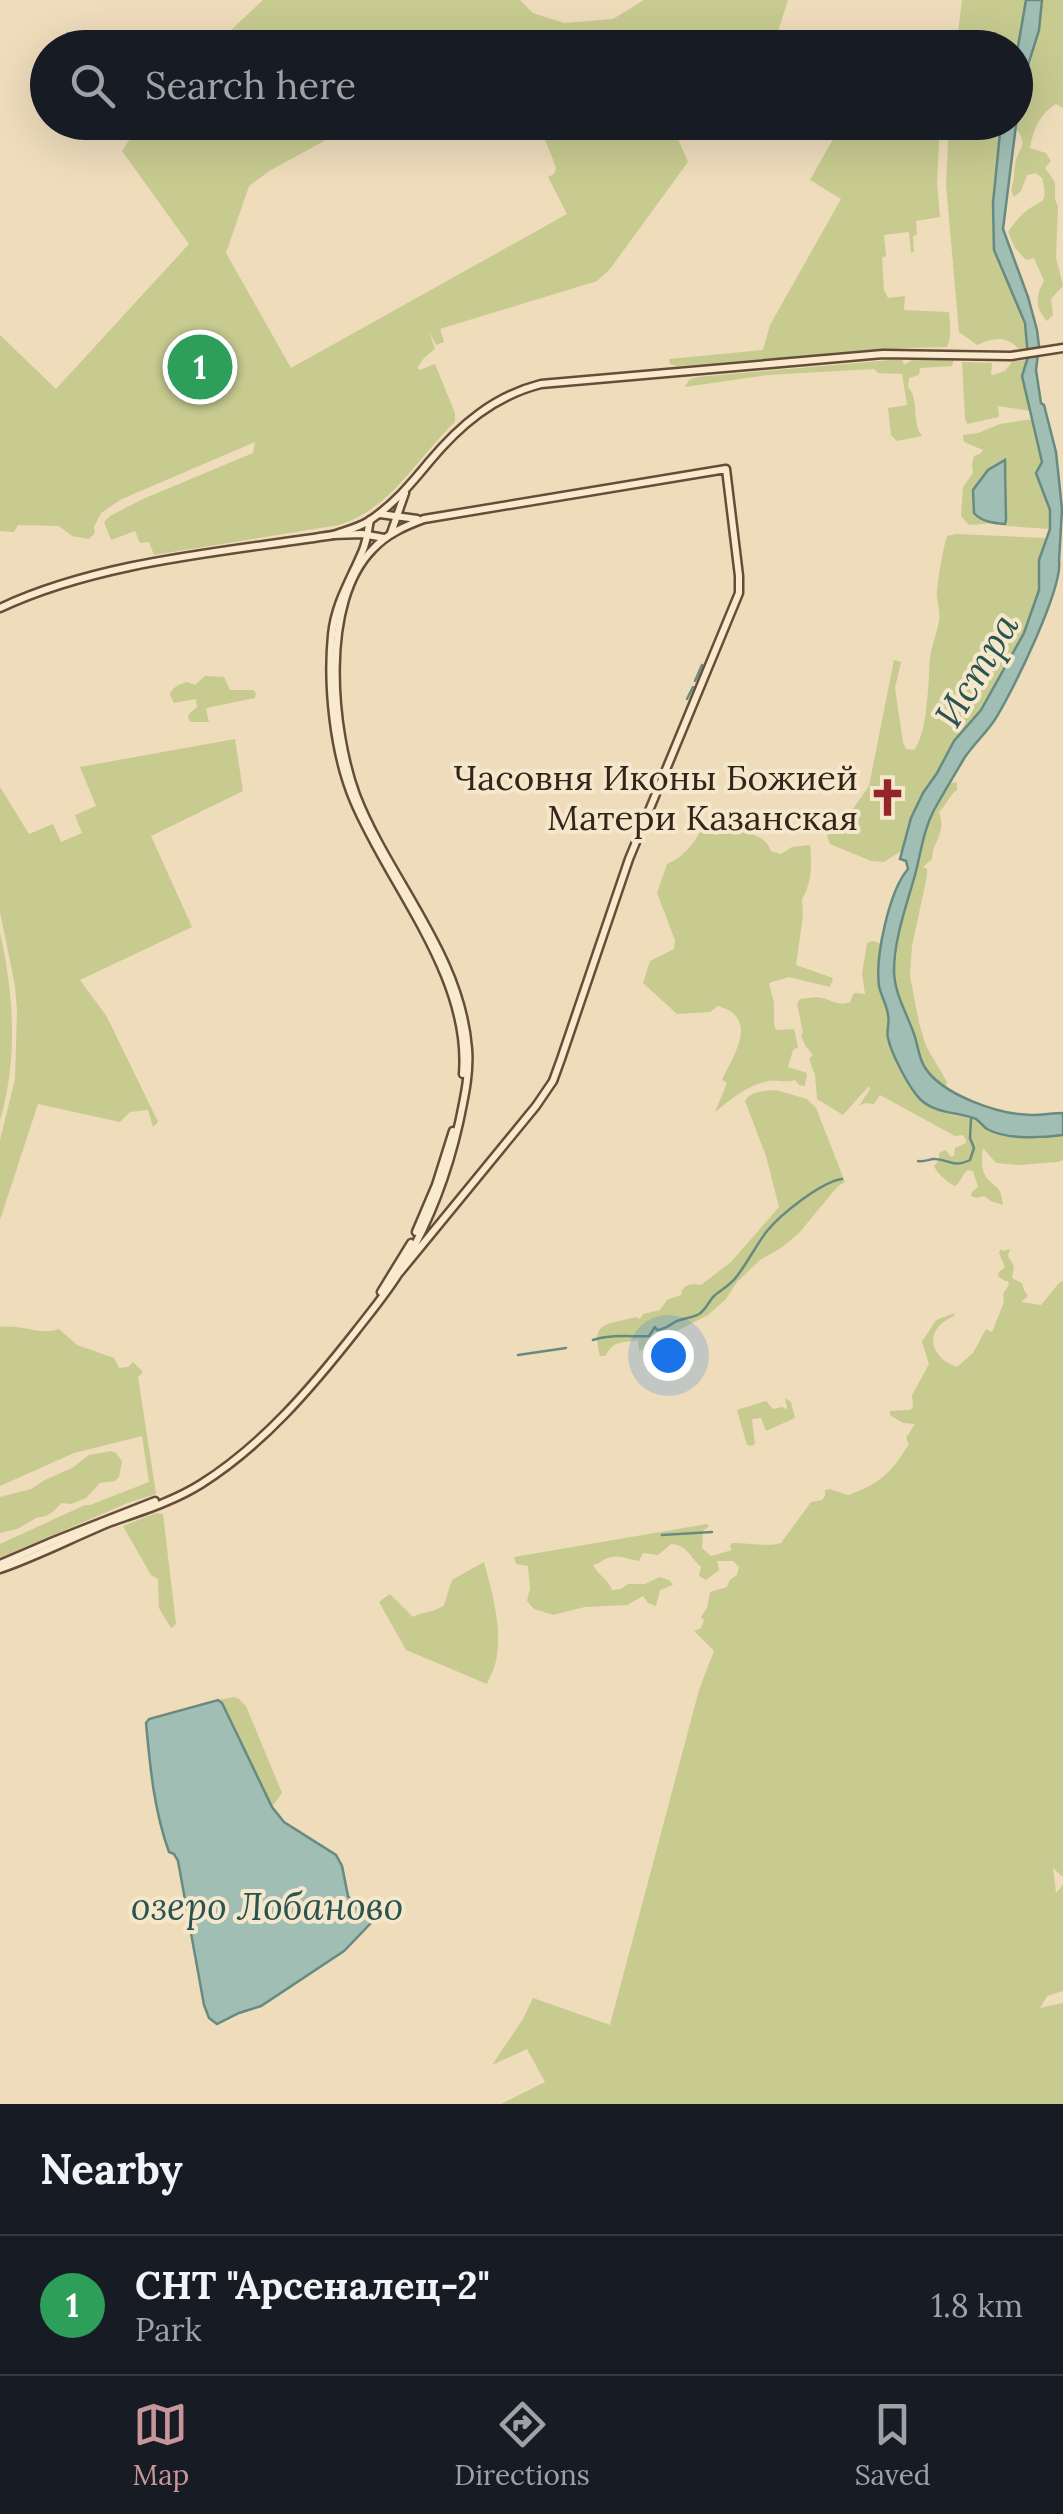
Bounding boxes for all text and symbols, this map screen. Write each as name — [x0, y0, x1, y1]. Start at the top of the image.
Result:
search box — [30, 30, 1033, 140]
icon: search — [65, 58, 120, 113]
text: Search here — [145, 61, 356, 109]
pin: 1 — [168, 330, 232, 404]
water label: Истра — [924, 605, 1028, 735]
place label: Часовня Иконы Божией Матери Казанская — [453, 755, 858, 840]
church icon: Часовня Иконы Божией Матери Казанская — [867, 776, 909, 818]
your location — [643, 1330, 694, 1381]
water label: озеро Лобаново — [131, 1882, 403, 1930]
text: Nearby — [40, 2142, 183, 2196]
text: СНТ "Арсеналец-2" — [135, 2261, 490, 2309]
text: 1 — [66, 2285, 79, 2326]
text: 1.8 km — [931, 2285, 1023, 2326]
text: Park — [135, 2309, 202, 2350]
tab: Map — [132, 2397, 189, 2493]
tab: Directions — [454, 2397, 590, 2493]
tab: Saved — [855, 2397, 931, 2493]

